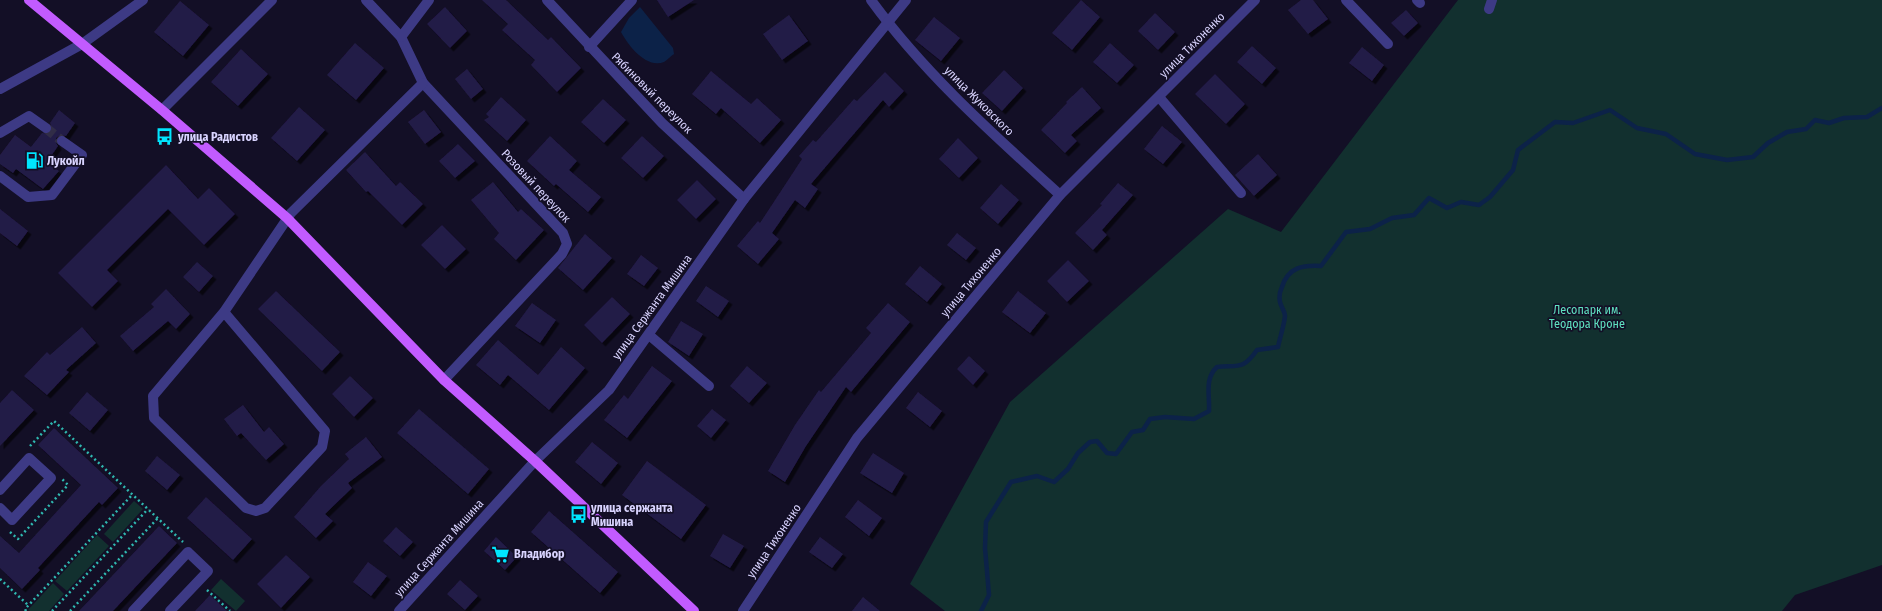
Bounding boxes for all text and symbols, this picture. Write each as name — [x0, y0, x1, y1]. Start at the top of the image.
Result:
street label: улица Тихоненко — [1156, 9, 1228, 81]
street label: Рябиновый переулок — [609, 50, 696, 137]
street label: улица Жуковского — [941, 63, 1017, 139]
bus stop icon: улица Радистов — [155, 127, 175, 147]
place label: улица Радистов — [177, 130, 258, 144]
street label: Розовый переулок — [499, 147, 574, 226]
fuel station icon: Лукойл — [24, 151, 44, 171]
place label: Лукойл — [47, 154, 85, 168]
street label: улица Тихоненко — [938, 244, 1004, 320]
street label: улица Сержанта Мишина — [609, 252, 695, 362]
park label: Лесопарк им. Теодора Кроне — [1549, 303, 1625, 331]
street label: улица Сержанта Мишина — [392, 496, 486, 600]
place label: улица cержанта Мишина — [590, 501, 673, 529]
street label: улица Тихоненко — [744, 501, 804, 581]
bus stop icon: улица cержанта Мишина — [568, 505, 588, 525]
supermarket icon: Владибор — [491, 544, 511, 564]
place label: Владибор — [514, 547, 565, 561]

